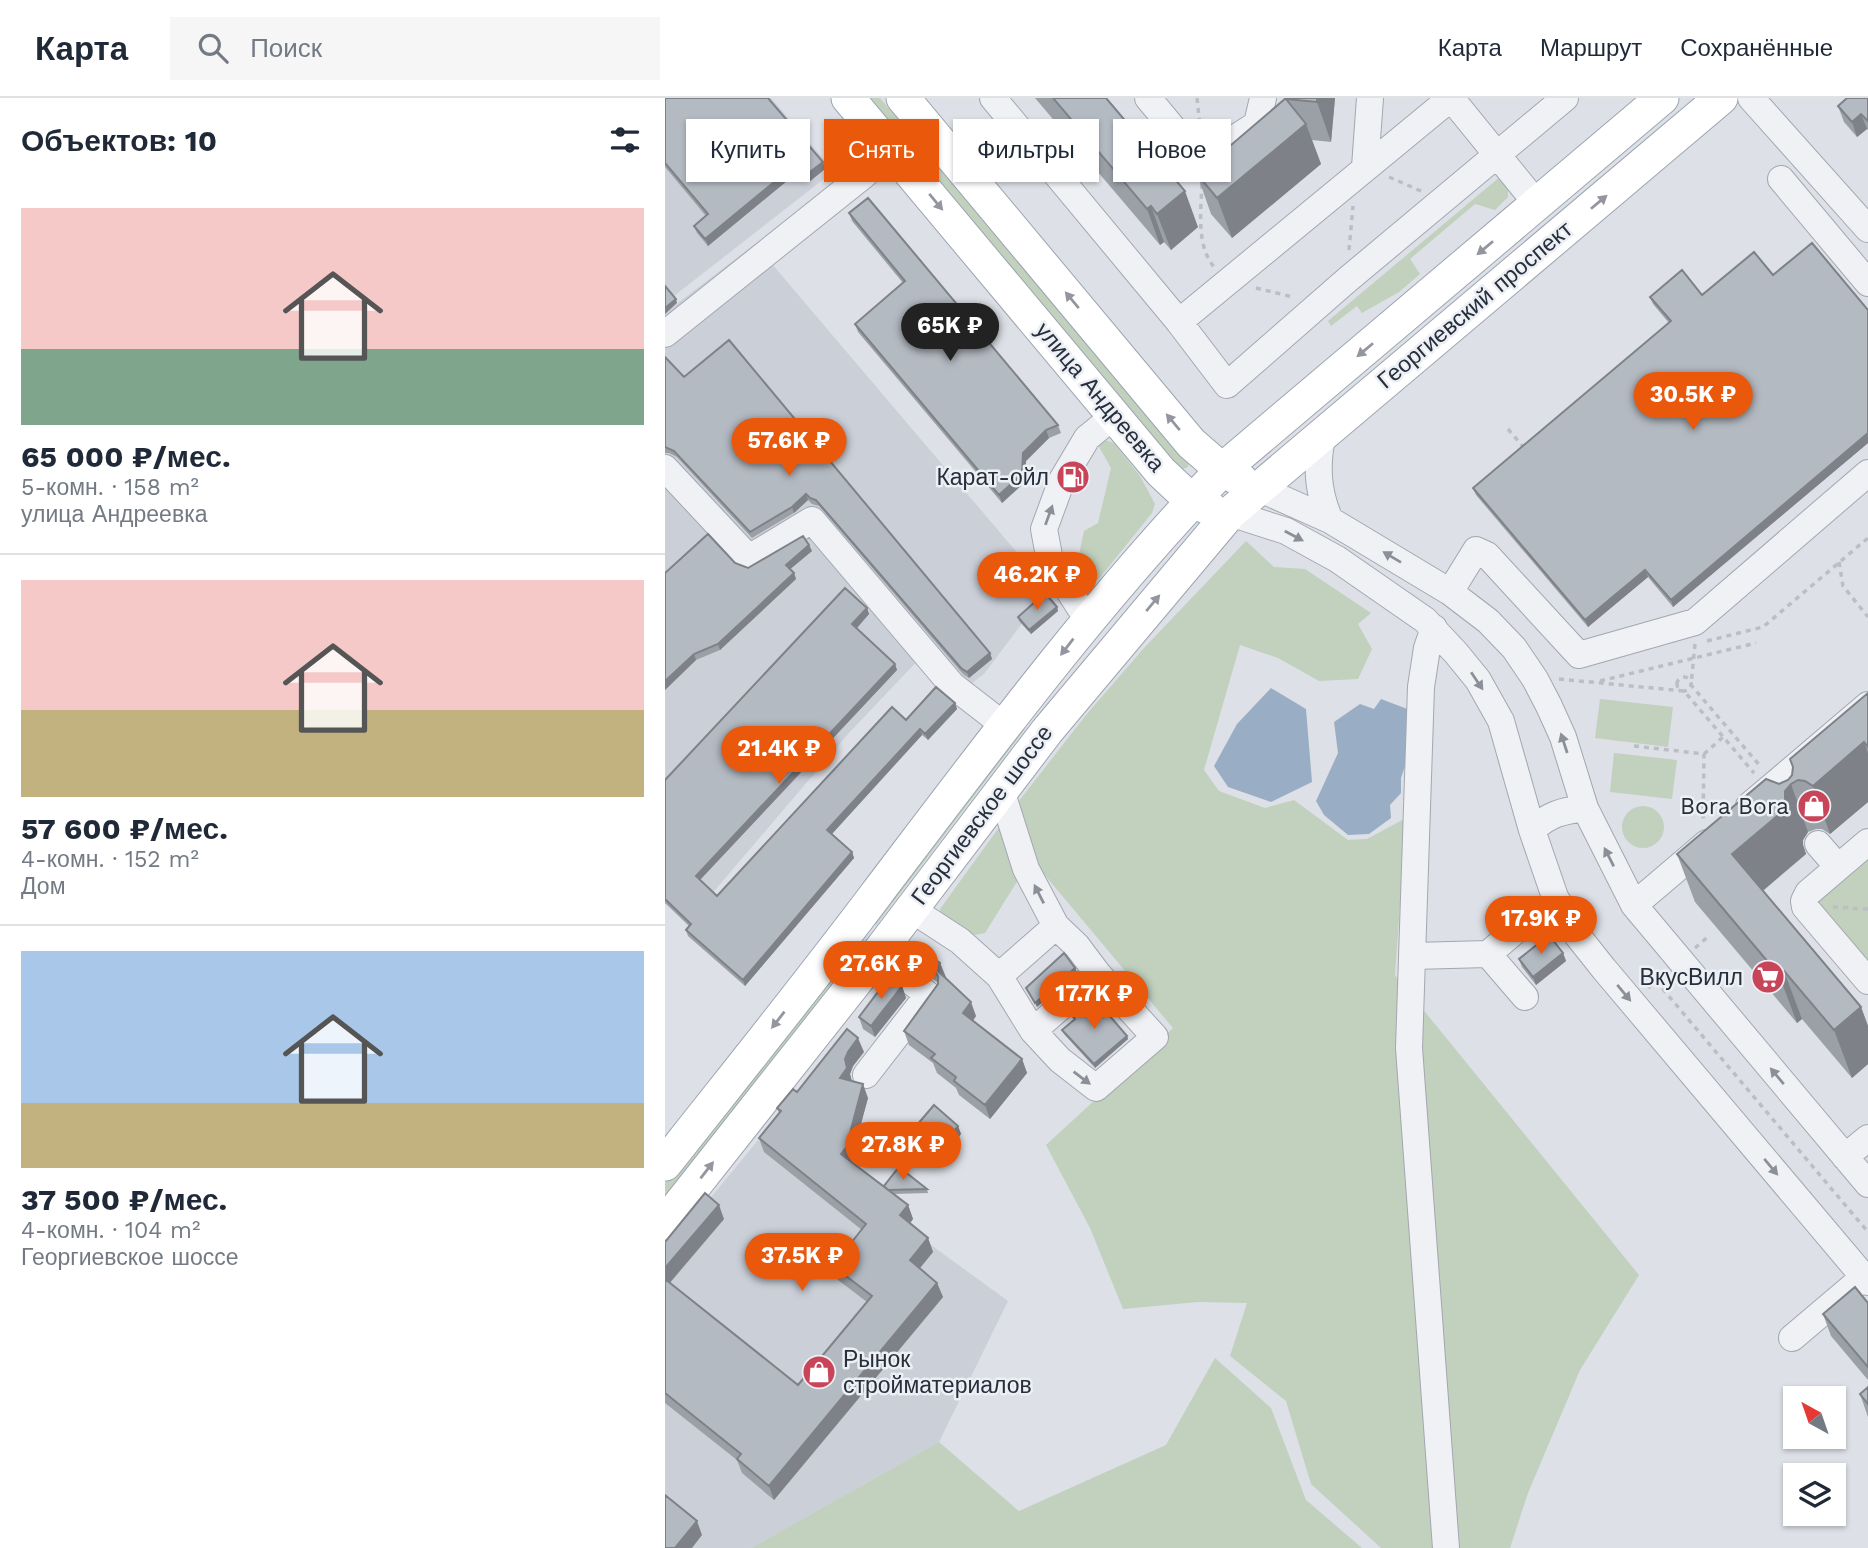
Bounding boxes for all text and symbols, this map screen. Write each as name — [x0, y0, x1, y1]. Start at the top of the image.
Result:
search box — [170, 17, 660, 80]
text: Карта — [35, 29, 128, 68]
icon: search — [194, 29, 232, 67]
text: Поиск — [250, 33, 322, 63]
text: Карта — [1438, 34, 1502, 62]
text: Маршрут — [1540, 34, 1642, 62]
text: Сохранённые — [1680, 34, 1833, 62]
chip: Купить — [686, 119, 810, 182]
chip: Снять — [824, 119, 939, 182]
chip: Фильтры — [953, 119, 1099, 182]
chip: Новое — [1113, 119, 1231, 182]
icon: filters — [606, 121, 644, 159]
text: Объектов: 10 — [21, 123, 217, 158]
one-way arrow — [928, 193, 943, 210]
one-way arrow — [1590, 195, 1607, 210]
street label: Георгиевский проспект — [1372, 215, 1578, 394]
one-way arrow — [1477, 240, 1494, 255]
icon: home — [270, 253, 396, 379]
one-way arrow — [1064, 292, 1079, 310]
pin: 65K ₽ — [901, 303, 999, 363]
text: 65K ₽ — [917, 312, 983, 339]
street label: улица Андреевка — [1030, 317, 1170, 477]
one-way arrow — [1357, 342, 1375, 357]
pin: 30.5K ₽ — [1628, 372, 1758, 432]
text: 30.5K ₽ — [1650, 381, 1736, 408]
one-way arrow — [1166, 414, 1181, 431]
pin: 57.6K ₽ — [724, 418, 854, 478]
text: 57.6K ₽ — [748, 427, 830, 454]
text: 65 000 ₽/мес. — [21, 439, 231, 474]
fuel station icon: Карат-ойл — [1054, 458, 1092, 496]
place label: Карат-ойл — [936, 464, 1049, 491]
text: 5-комн. · 158 m² — [21, 474, 199, 501]
text: улица Андреевка — [21, 501, 208, 528]
one-way arrow — [1043, 505, 1054, 526]
one-way arrow — [1285, 529, 1305, 541]
one-way arrow — [1382, 551, 1401, 563]
pin: 46.2K ₽ — [972, 552, 1102, 612]
text: 46.2K ₽ — [993, 561, 1081, 588]
one-way arrow — [1145, 594, 1160, 611]
icon: home — [270, 625, 396, 751]
one-way arrow — [1061, 638, 1075, 656]
one-way arrow — [1470, 672, 1484, 690]
street label: Георгиевское шоссе — [906, 720, 1058, 910]
pin: 21.4K ₽ — [714, 726, 844, 786]
one-way arrow — [1558, 733, 1569, 754]
text: 21.4K ₽ — [737, 735, 821, 762]
shop icon: Bora Bora — [1795, 787, 1833, 825]
place label: Bora Bora — [1680, 793, 1789, 820]
text: 57 600 ₽/мес. — [21, 811, 228, 846]
text: 4-комн. · 152 m² — [21, 846, 199, 873]
one-way arrow — [1604, 847, 1615, 867]
text: Дом — [21, 873, 65, 900]
one-way arrow — [1034, 884, 1045, 904]
pin: 17.9K ₽ — [1476, 896, 1606, 956]
text: 17.9K ₽ — [1501, 905, 1581, 932]
pin: 27.6K ₽ — [816, 942, 946, 1001]
text: 27.6K ₽ — [839, 950, 923, 977]
supermarket icon: ВкусВилл — [1749, 958, 1787, 996]
place label: ВкусВилл — [1640, 964, 1743, 991]
pin: 17.7K ₽ — [1029, 972, 1159, 1031]
text: 17.7K ₽ — [1055, 980, 1133, 1007]
one-way arrow — [1616, 985, 1631, 1002]
icon: home — [270, 996, 396, 1122]
one-way arrow — [771, 1011, 786, 1029]
one-way arrow — [1770, 1067, 1785, 1084]
one-way arrow — [1073, 1070, 1091, 1085]
pin: 27.8K ₽ — [838, 1122, 968, 1182]
text: 27.8K ₽ — [861, 1131, 945, 1158]
one-way arrow — [1763, 1159, 1778, 1176]
one-way arrow — [700, 1161, 715, 1179]
text: 37 500 ₽/мес. — [21, 1182, 227, 1217]
text: 4-комн. · 104 m² — [21, 1217, 200, 1244]
pin: 37.5K ₽ — [737, 1234, 867, 1293]
text: 37.5K ₽ — [761, 1242, 843, 1269]
text: Георгиевское шоссе — [21, 1244, 239, 1271]
place label: Рынок стройматериалов — [843, 1346, 1032, 1399]
shop icon: Рынок стройматериалов — [800, 1353, 838, 1391]
north arrow — [1783, 1386, 1846, 1449]
map controls — [1783, 1386, 1846, 1526]
button: layers — [1783, 1463, 1846, 1526]

